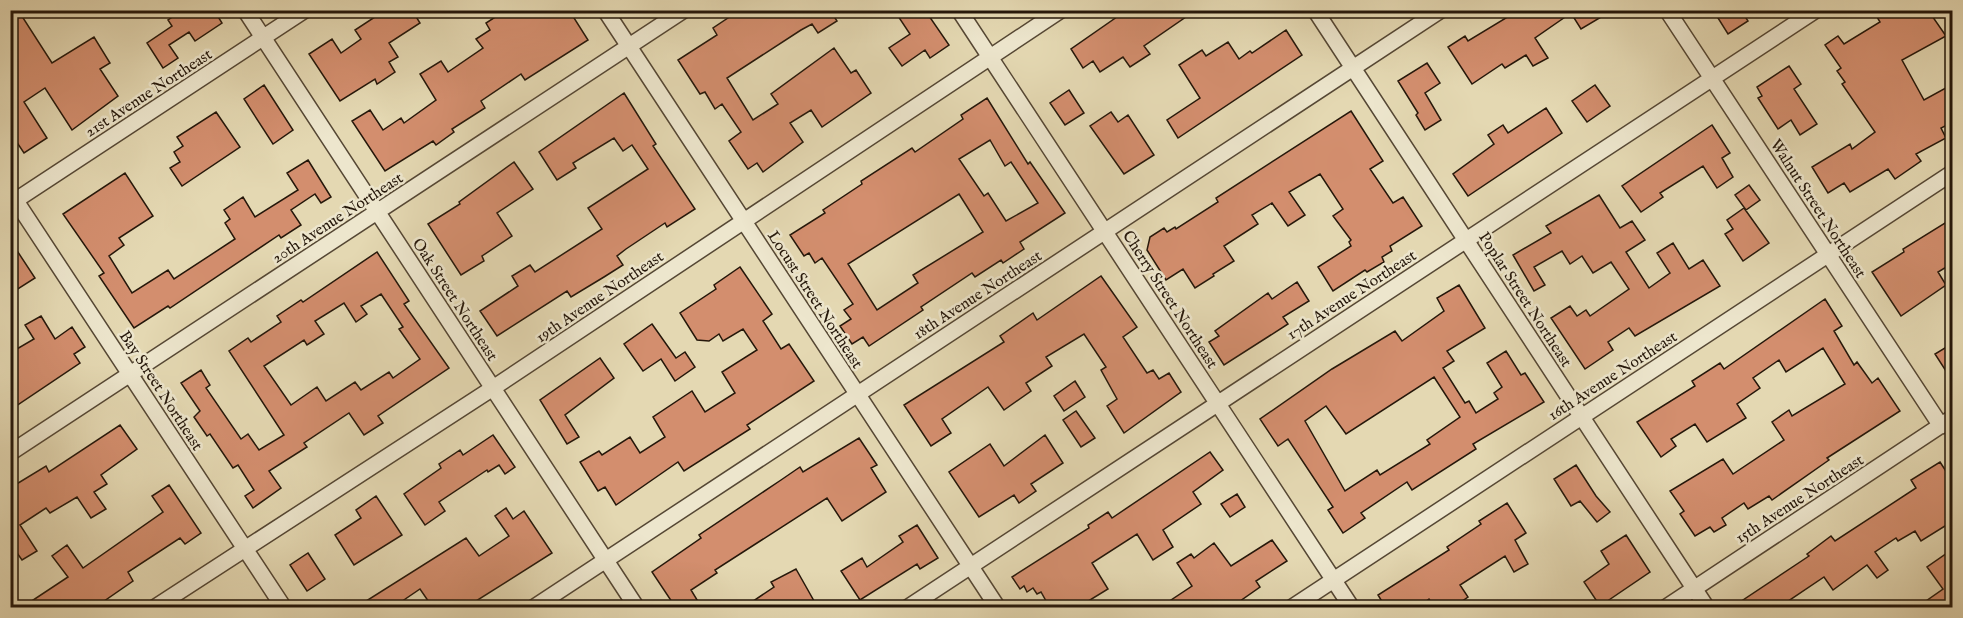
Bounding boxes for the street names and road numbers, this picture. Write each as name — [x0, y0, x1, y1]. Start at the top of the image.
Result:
street label: 21st Avenue Northeast — [82, 45, 217, 142]
street label: Walnut Street Northeast — [1765, 136, 1870, 283]
street label: 20th Avenue Northeast — [269, 169, 408, 269]
street label: Locust Street Northeast — [762, 227, 867, 373]
street label: Cherry Street Northeast — [1117, 227, 1222, 373]
street label: Poplar Street Northeast — [1473, 229, 1576, 372]
street label: Oak Street Northeast — [407, 235, 502, 366]
street label: 18th Avenue Northeast — [910, 246, 1047, 345]
street label: 17th Avenue Northeast — [1284, 246, 1421, 345]
street label: 19th Avenue Northeast — [532, 247, 668, 348]
street label: Bay Street Northeast — [114, 327, 207, 455]
street label: 16th Avenue Northeast — [1545, 327, 1682, 426]
street label: 15th Avenue Northeast — [1732, 450, 1868, 549]

